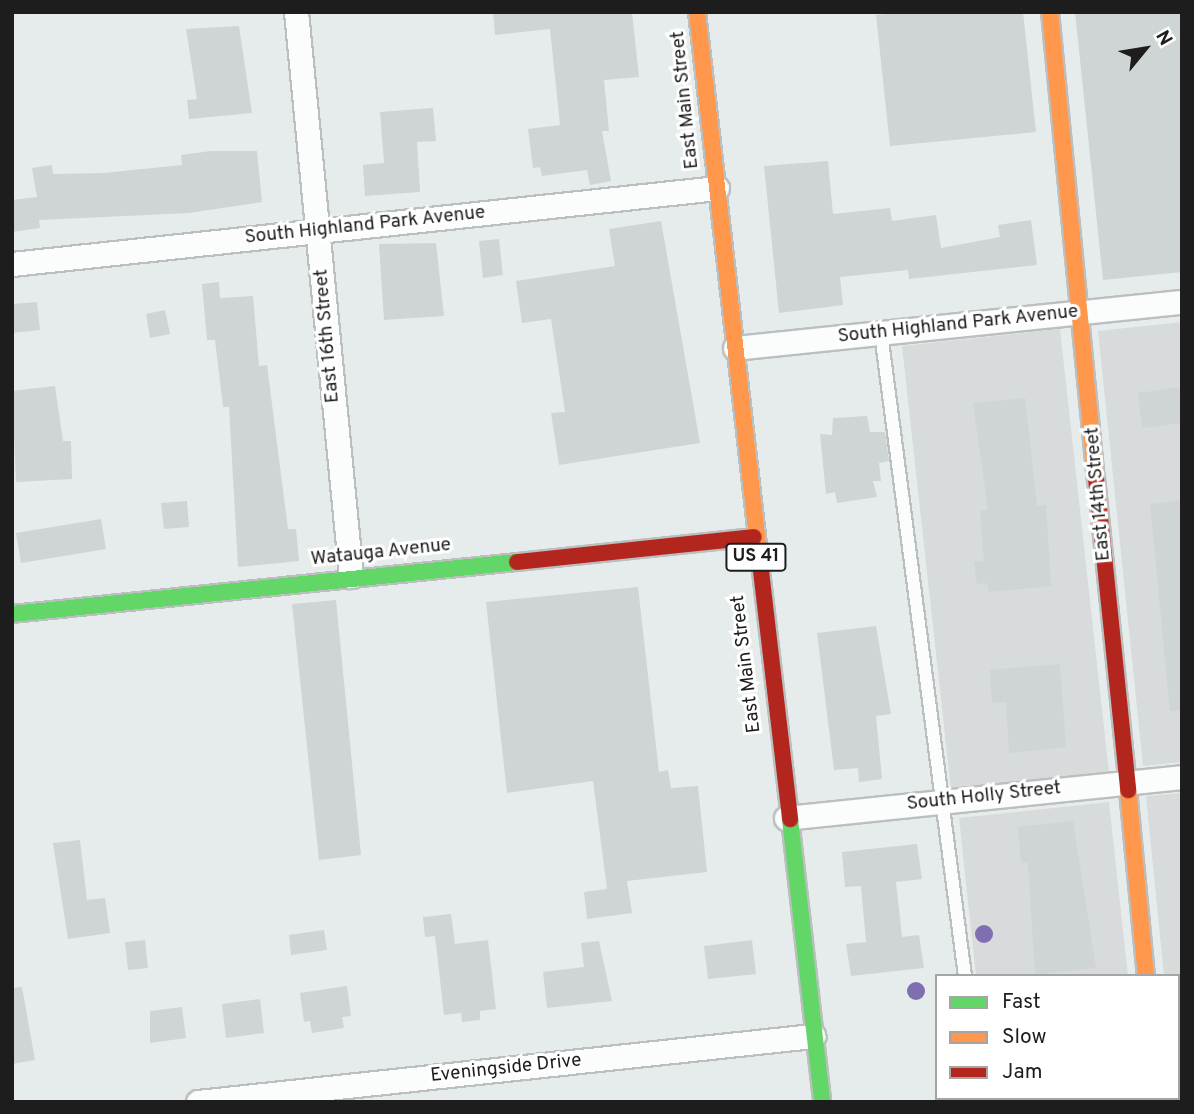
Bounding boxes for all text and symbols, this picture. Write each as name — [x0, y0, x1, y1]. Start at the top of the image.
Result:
north arrow — [1110, 14, 1180, 84]
text: N — [1149, 27, 1177, 50]
street label: East Main Street — [667, 30, 705, 170]
street label: South Highland Park Avenue — [243, 202, 487, 250]
street label: East 16th Street — [311, 268, 345, 404]
street label: South Highland Park Avenue — [836, 301, 1080, 349]
street label: East 14th Street — [1082, 426, 1116, 562]
street label: Watauga Avenue — [309, 534, 453, 572]
road number: US 41 — [724, 542, 788, 572]
street label: East Main Street — [727, 594, 767, 734]
street label: South Holly Street — [906, 778, 1062, 816]
legend — [935, 974, 1180, 1100]
text: Fast — [1002, 989, 1041, 1016]
text: Slow — [1002, 1024, 1047, 1051]
street label: Eveningside Drive — [429, 1050, 583, 1088]
text: Jam — [1002, 1059, 1043, 1086]

